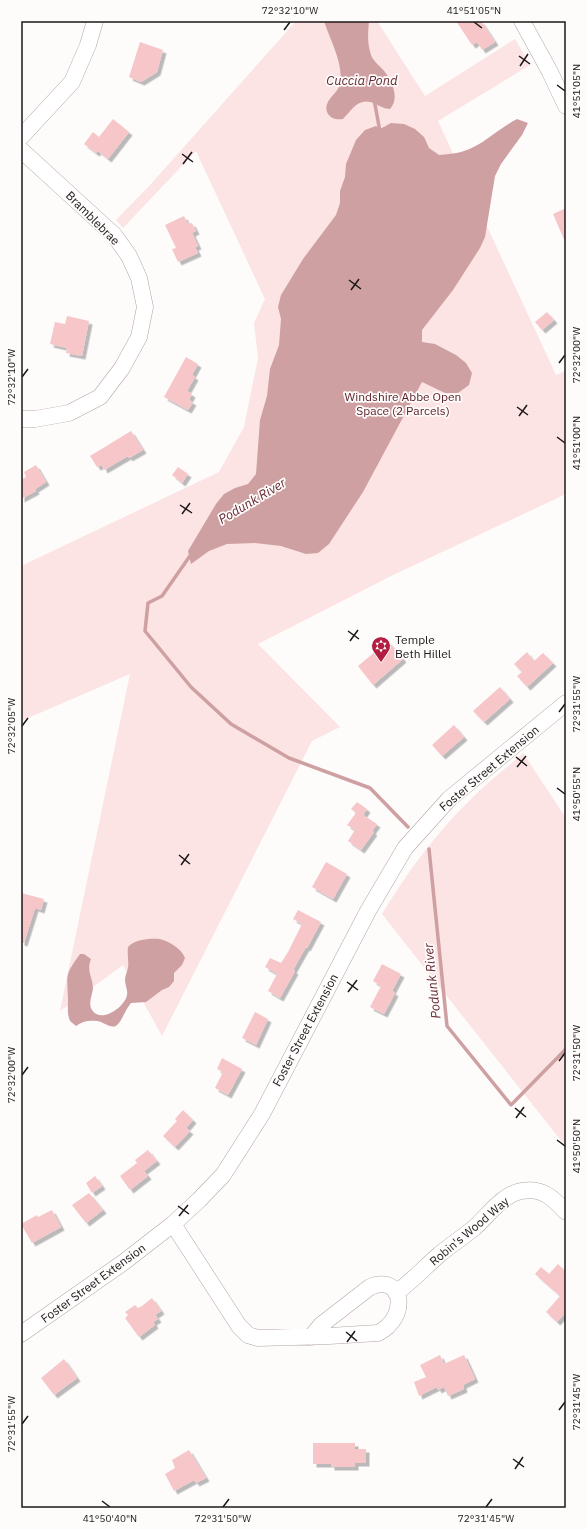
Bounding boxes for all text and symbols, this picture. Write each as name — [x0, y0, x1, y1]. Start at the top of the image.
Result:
text: 72°32'10"W — [262, 4, 318, 17]
text: 41°51'05"N — [447, 4, 501, 17]
text: 41°51'05"N — [570, 64, 583, 118]
water label: Cuccia Pond — [326, 72, 398, 89]
street label: Bramblebrae — [63, 188, 123, 248]
text: 72°32'00"W — [570, 327, 583, 383]
text: 72°32'10"W — [5, 349, 18, 405]
park label: Windshire Abbe Open Space (2 Parcels) — [345, 389, 461, 418]
text: 41°51'00"N — [570, 416, 583, 470]
water label: Podunk River — [215, 474, 290, 528]
place label: Temple Beth Hillel — [395, 632, 451, 661]
synagogue icon: Temple Beth Hillel — [370, 635, 392, 663]
text: 72°31'55"W — [570, 676, 583, 732]
text: 72°32'05"W — [5, 698, 18, 754]
street label: Foster Street Extension — [436, 722, 542, 814]
text: 41°50'55"N — [570, 767, 583, 821]
water label: Podunk River — [419, 941, 444, 1020]
street label: Foster Street Extension — [269, 971, 341, 1089]
text: 72°31'50"W — [570, 1025, 583, 1081]
text: 72°32'00"W — [5, 1047, 18, 1103]
text: 41°50'50"N — [570, 1119, 583, 1173]
street label: Robin's Wood Way — [426, 1193, 512, 1269]
street label: Foster Street Extension — [38, 1240, 148, 1326]
text: 72°31'45"W — [570, 1374, 583, 1430]
text: 72°31'55"W — [5, 1396, 18, 1452]
text: 41°50'40"N — [83, 1512, 137, 1525]
text: 72°31'50"W — [195, 1512, 251, 1525]
text: 72°31'45"W — [458, 1512, 514, 1525]

